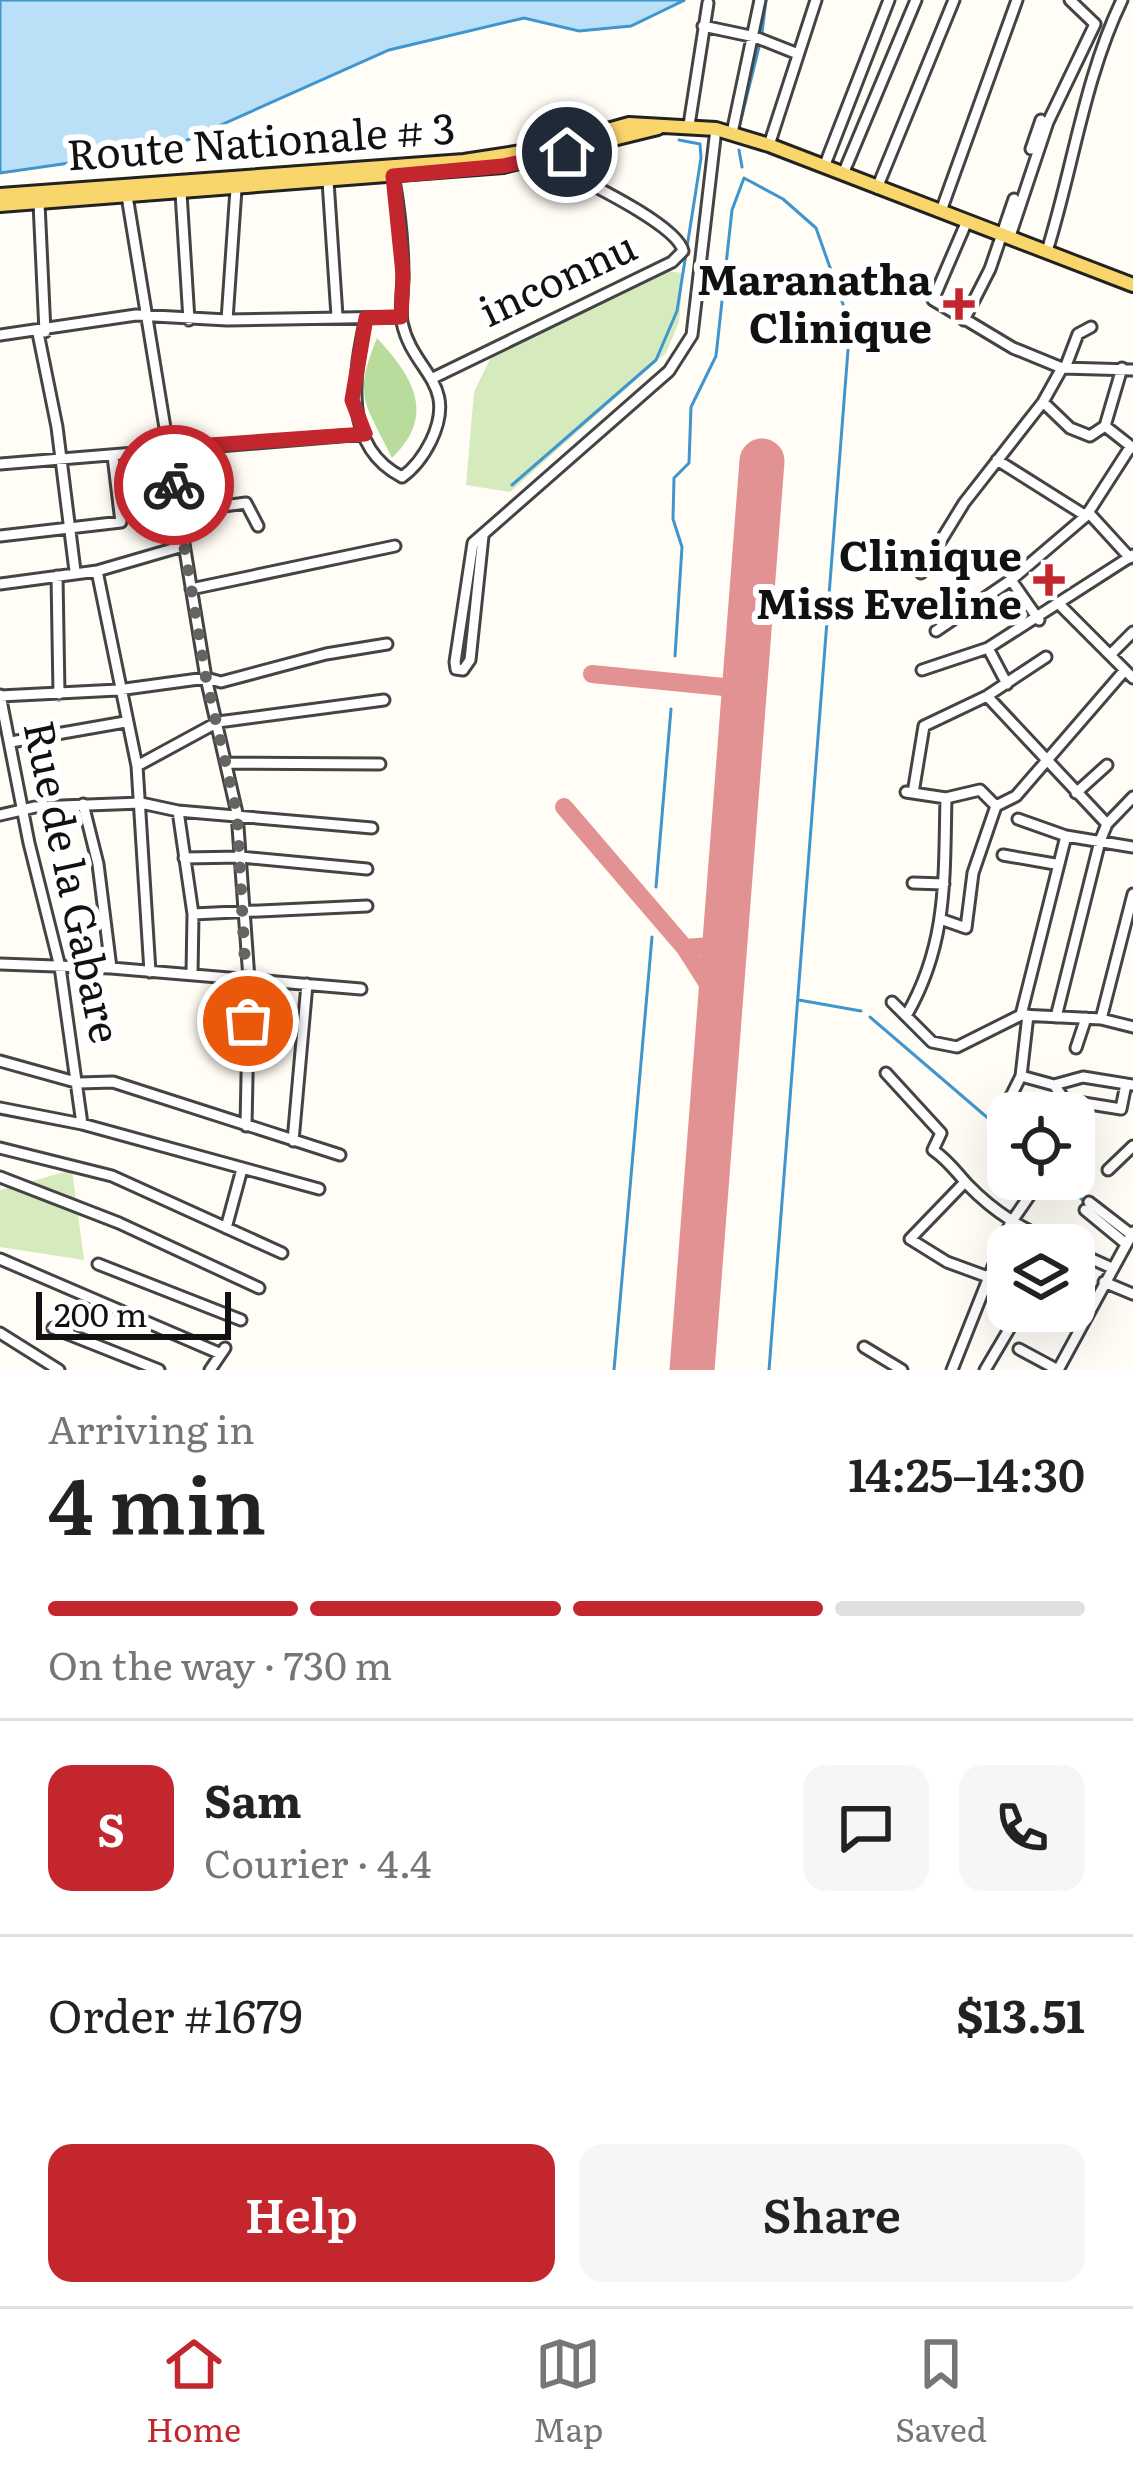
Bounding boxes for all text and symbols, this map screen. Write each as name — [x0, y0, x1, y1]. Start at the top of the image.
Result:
street label: Route Nationale # 3 — [64, 95, 457, 184]
pin — [516, 101, 618, 203]
icon: home — [534, 119, 600, 185]
street label: inconnu — [468, 213, 646, 340]
place label: Maranatha Clinique — [697, 246, 933, 356]
marker: Maranatha Clinique — [943, 288, 975, 320]
courier — [114, 425, 234, 545]
icon: bike — [141, 452, 207, 518]
place label: Clinique Miss Eveline — [756, 522, 1022, 632]
marker: Clinique Miss Eveline — [1033, 564, 1065, 596]
street label: Rue de la Gabare — [11, 715, 139, 1048]
pin — [197, 970, 299, 1072]
icon: bag — [215, 988, 281, 1054]
map controls — [987, 1092, 1095, 1332]
button: locate — [987, 1092, 1095, 1200]
button: layers — [987, 1224, 1095, 1332]
scale bar — [36, 1286, 231, 1339]
text: 200 m — [54, 1288, 148, 1337]
text: Arriving in — [48, 1398, 255, 1456]
text: 14:25–14:30 — [848, 1439, 1085, 1506]
text: 4 min — [48, 1443, 266, 1559]
text: On the way · 730 m — [48, 1634, 392, 1692]
text: Sam — [204, 1765, 302, 1832]
button: chat — [803, 1765, 929, 1891]
button: phone — [959, 1765, 1085, 1891]
text: S — [97, 1794, 125, 1861]
text: Courier · 4.4 — [204, 1832, 431, 1890]
text: Order #1679 — [48, 1980, 302, 2047]
text: $13.51 — [957, 1980, 1085, 2047]
button: Help — [48, 2144, 555, 2282]
button: Share — [579, 2144, 1085, 2282]
tab: Home — [146, 2331, 241, 2452]
tab: Map — [533, 2331, 603, 2452]
tab: Saved — [895, 2331, 987, 2452]

